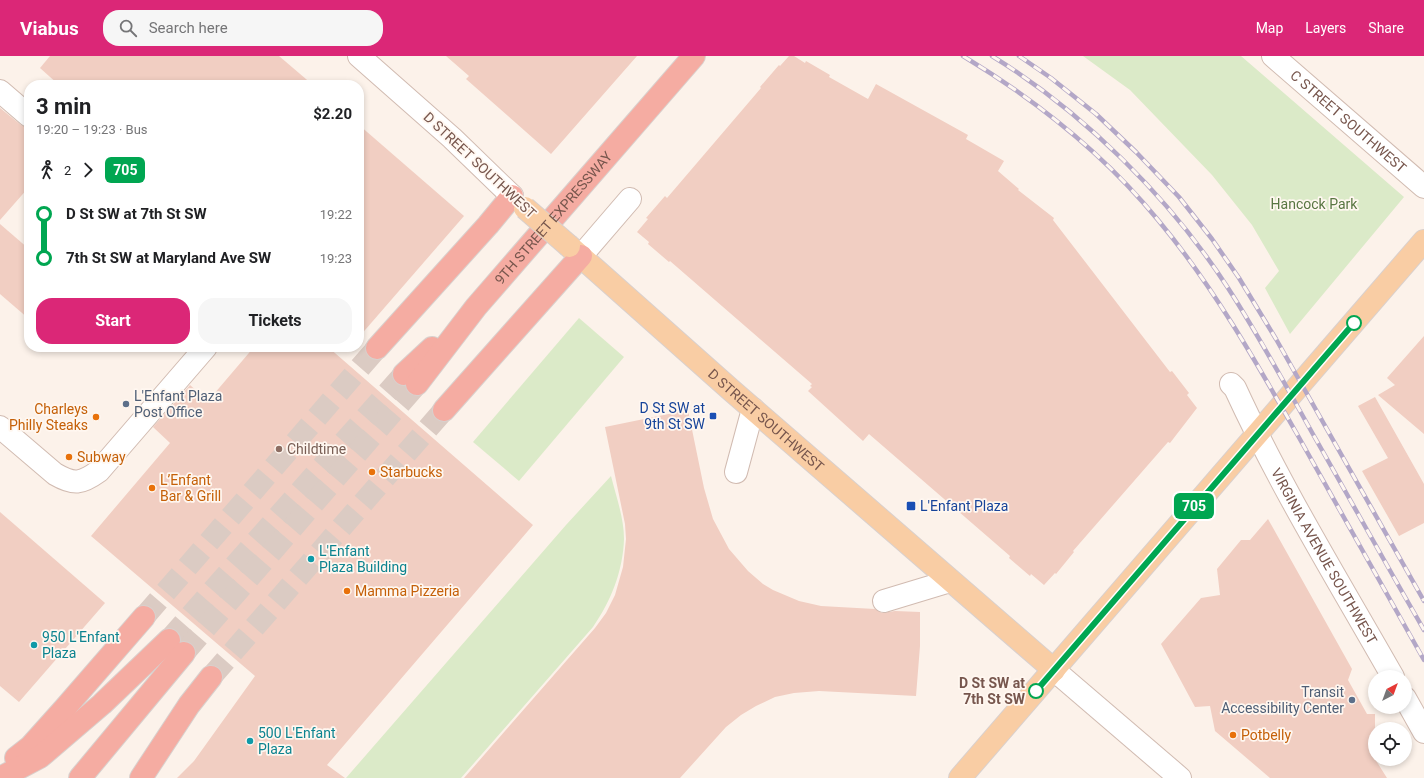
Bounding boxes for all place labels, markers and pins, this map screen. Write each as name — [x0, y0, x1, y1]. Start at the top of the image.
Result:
unlabelled marker — [1346, 315, 1362, 331]
place label: L'Enfant Plaza Post Office — [134, 388, 222, 420]
marker: L'Enfant Plaza Post Office — [121, 399, 131, 409]
place label: D St SW at 9th St SW — [640, 400, 706, 432]
place label: Charleys Philly Steaks — [9, 401, 88, 433]
marker: D St SW at 9th St SW — [708, 411, 718, 421]
marker: Charleys Philly Steaks — [91, 412, 101, 422]
place label: Childtime — [287, 441, 346, 457]
marker: Childtime — [274, 444, 284, 454]
place label: Subway — [77, 449, 126, 465]
marker: Subway — [64, 452, 74, 462]
place label: Starbucks — [380, 464, 442, 480]
marker: Starbucks — [367, 467, 377, 477]
place label: L’Enfant Bar & Grill — [160, 472, 221, 504]
marker: L’Enfant Bar & Grill — [147, 483, 157, 493]
place label: L'Enfant Plaza — [920, 498, 1008, 514]
marker: L'Enfant Plaza — [905, 500, 917, 512]
place label: L'Enfant Plaza Building — [319, 543, 407, 575]
marker: L'Enfant Plaza Building — [306, 554, 316, 564]
place label: Mamma Pizzeria — [355, 583, 460, 599]
marker: Mamma Pizzeria — [342, 586, 352, 596]
place label: 950 L'Enfant Plaza — [42, 629, 120, 661]
marker: 950 L'Enfant Plaza — [29, 640, 39, 650]
place label: D St SW at 7th St SW — [959, 675, 1026, 707]
marker: D St SW at 7th St SW — [1028, 683, 1044, 699]
place label: Transit Accessibility Center — [1221, 684, 1344, 716]
marker: Transit Accessibility Center — [1347, 695, 1357, 705]
place label: 500 L'Enfant Plaza — [258, 725, 336, 757]
place label: Potbelly — [1241, 727, 1291, 743]
marker: Potbelly — [1228, 730, 1238, 740]
marker: 500 L'Enfant Plaza — [245, 736, 255, 746]

